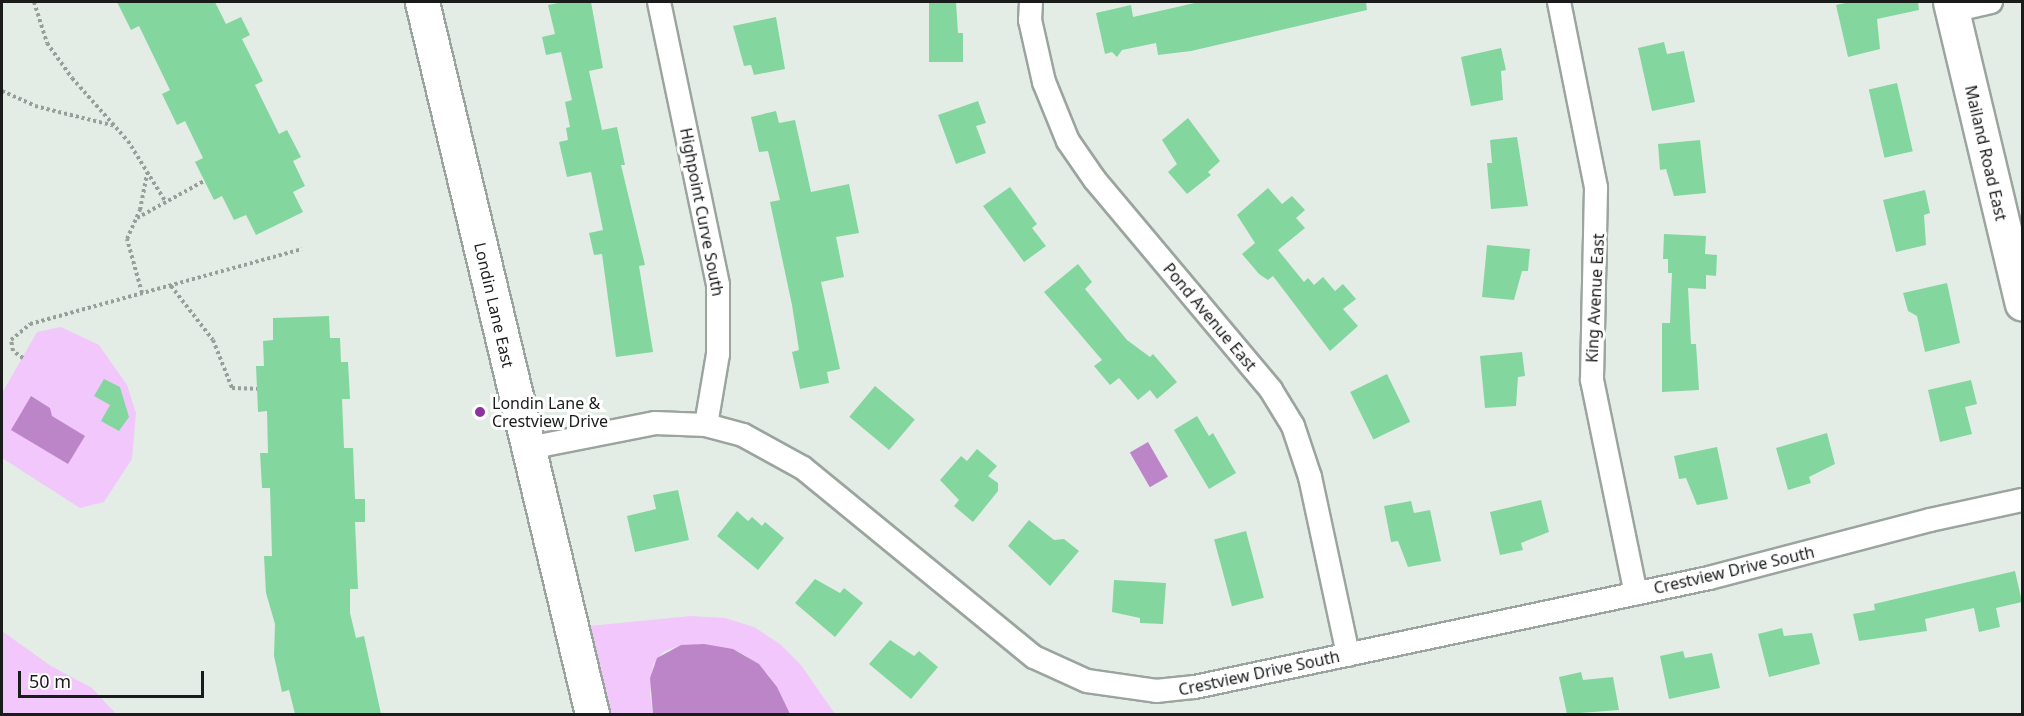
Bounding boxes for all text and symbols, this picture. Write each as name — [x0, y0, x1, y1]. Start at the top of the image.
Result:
street label: Mailand Road East — [1961, 83, 2011, 223]
street label: Highpoint Curve South — [676, 126, 728, 298]
street label: King Avenue East — [1582, 233, 1608, 363]
street label: Londin Lane East — [470, 241, 518, 369]
street label: Pond Avenue East — [1159, 259, 1261, 375]
place label: Londin Lane & Crestview Drive — [492, 393, 608, 431]
marker: Londin Lane & Crestview Drive — [473, 405, 487, 419]
street label: Crestview Drive South — [1652, 542, 1816, 598]
street label: Crestview Drive South — [1177, 647, 1341, 699]
scale bar — [21, 659, 207, 697]
text: 50 m — [29, 669, 71, 693]

